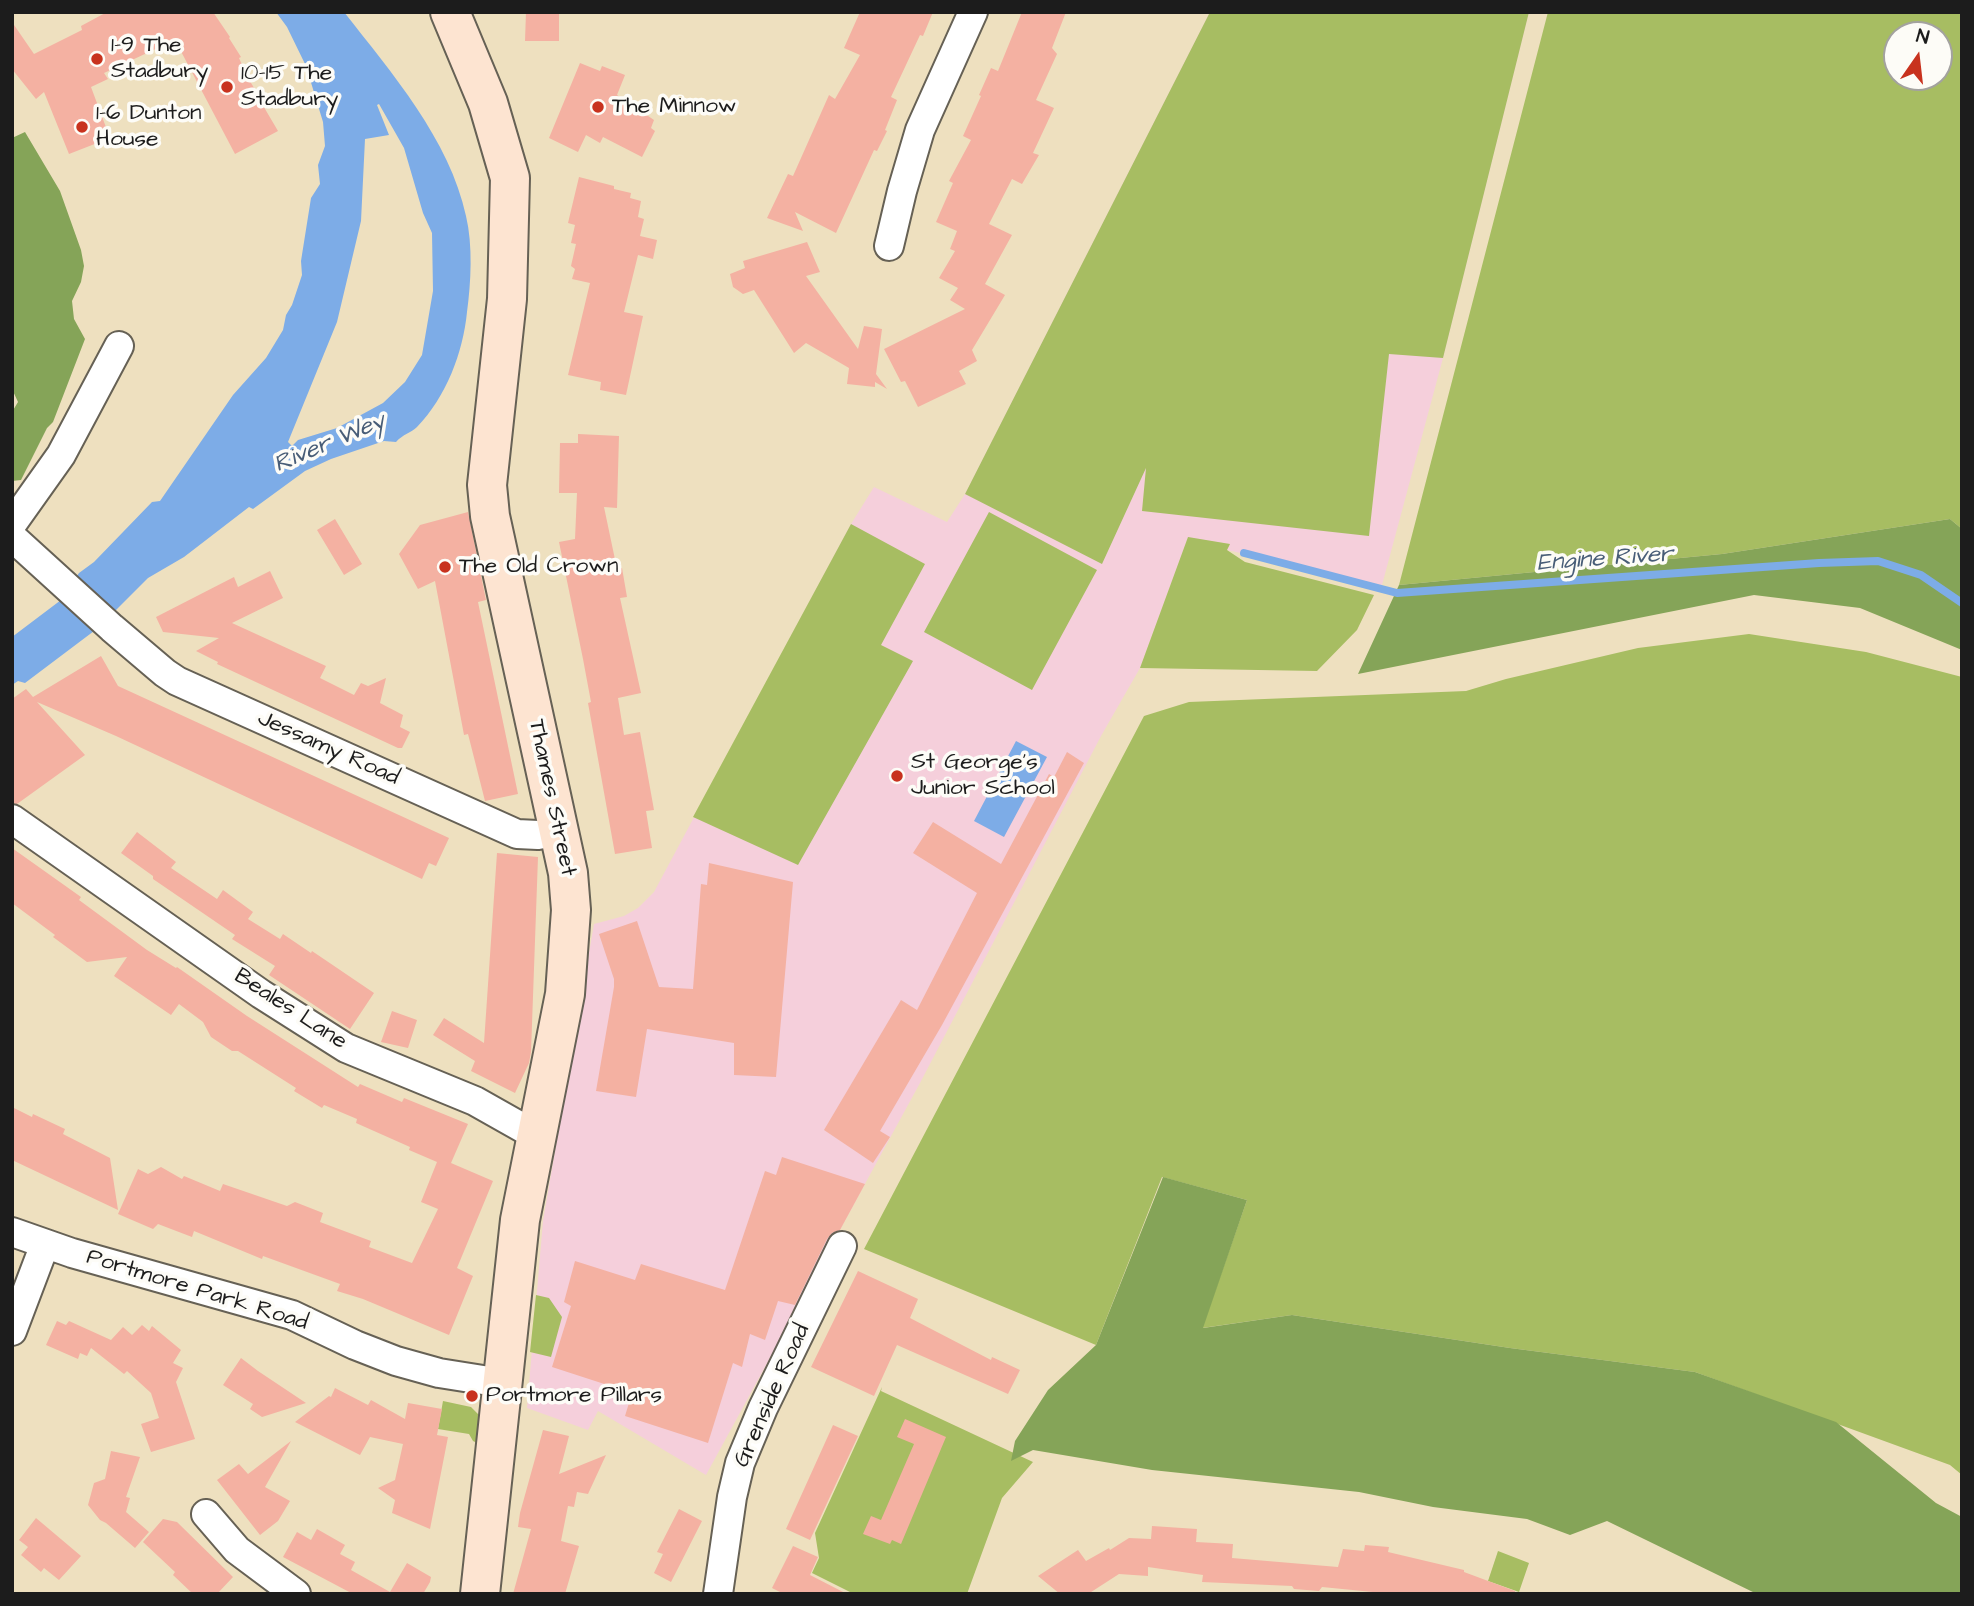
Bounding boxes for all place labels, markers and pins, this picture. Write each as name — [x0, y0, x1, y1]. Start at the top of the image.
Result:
place label: 1-9 The Stadbury — [111, 32, 208, 86]
marker: 1-9 The Stadbury — [89, 51, 105, 67]
place label: 10-15 The Stadbury — [241, 60, 338, 114]
marker: 10-15 The Stadbury — [219, 79, 235, 95]
place label: The Minnow — [612, 93, 736, 121]
marker: The Minnow — [590, 99, 606, 115]
place label: 1-6 Dunton House — [96, 100, 202, 154]
marker: 1-6 Dunton House — [74, 119, 90, 135]
place label: The Old Crown — [459, 553, 618, 581]
marker: The Old Crown — [437, 559, 453, 575]
place label: St George's Junior School — [911, 749, 1055, 803]
marker: St George's Junior School — [889, 768, 905, 784]
place label: Portmore Pillars — [486, 1382, 662, 1410]
marker: Portmore Pillars — [464, 1388, 480, 1404]

